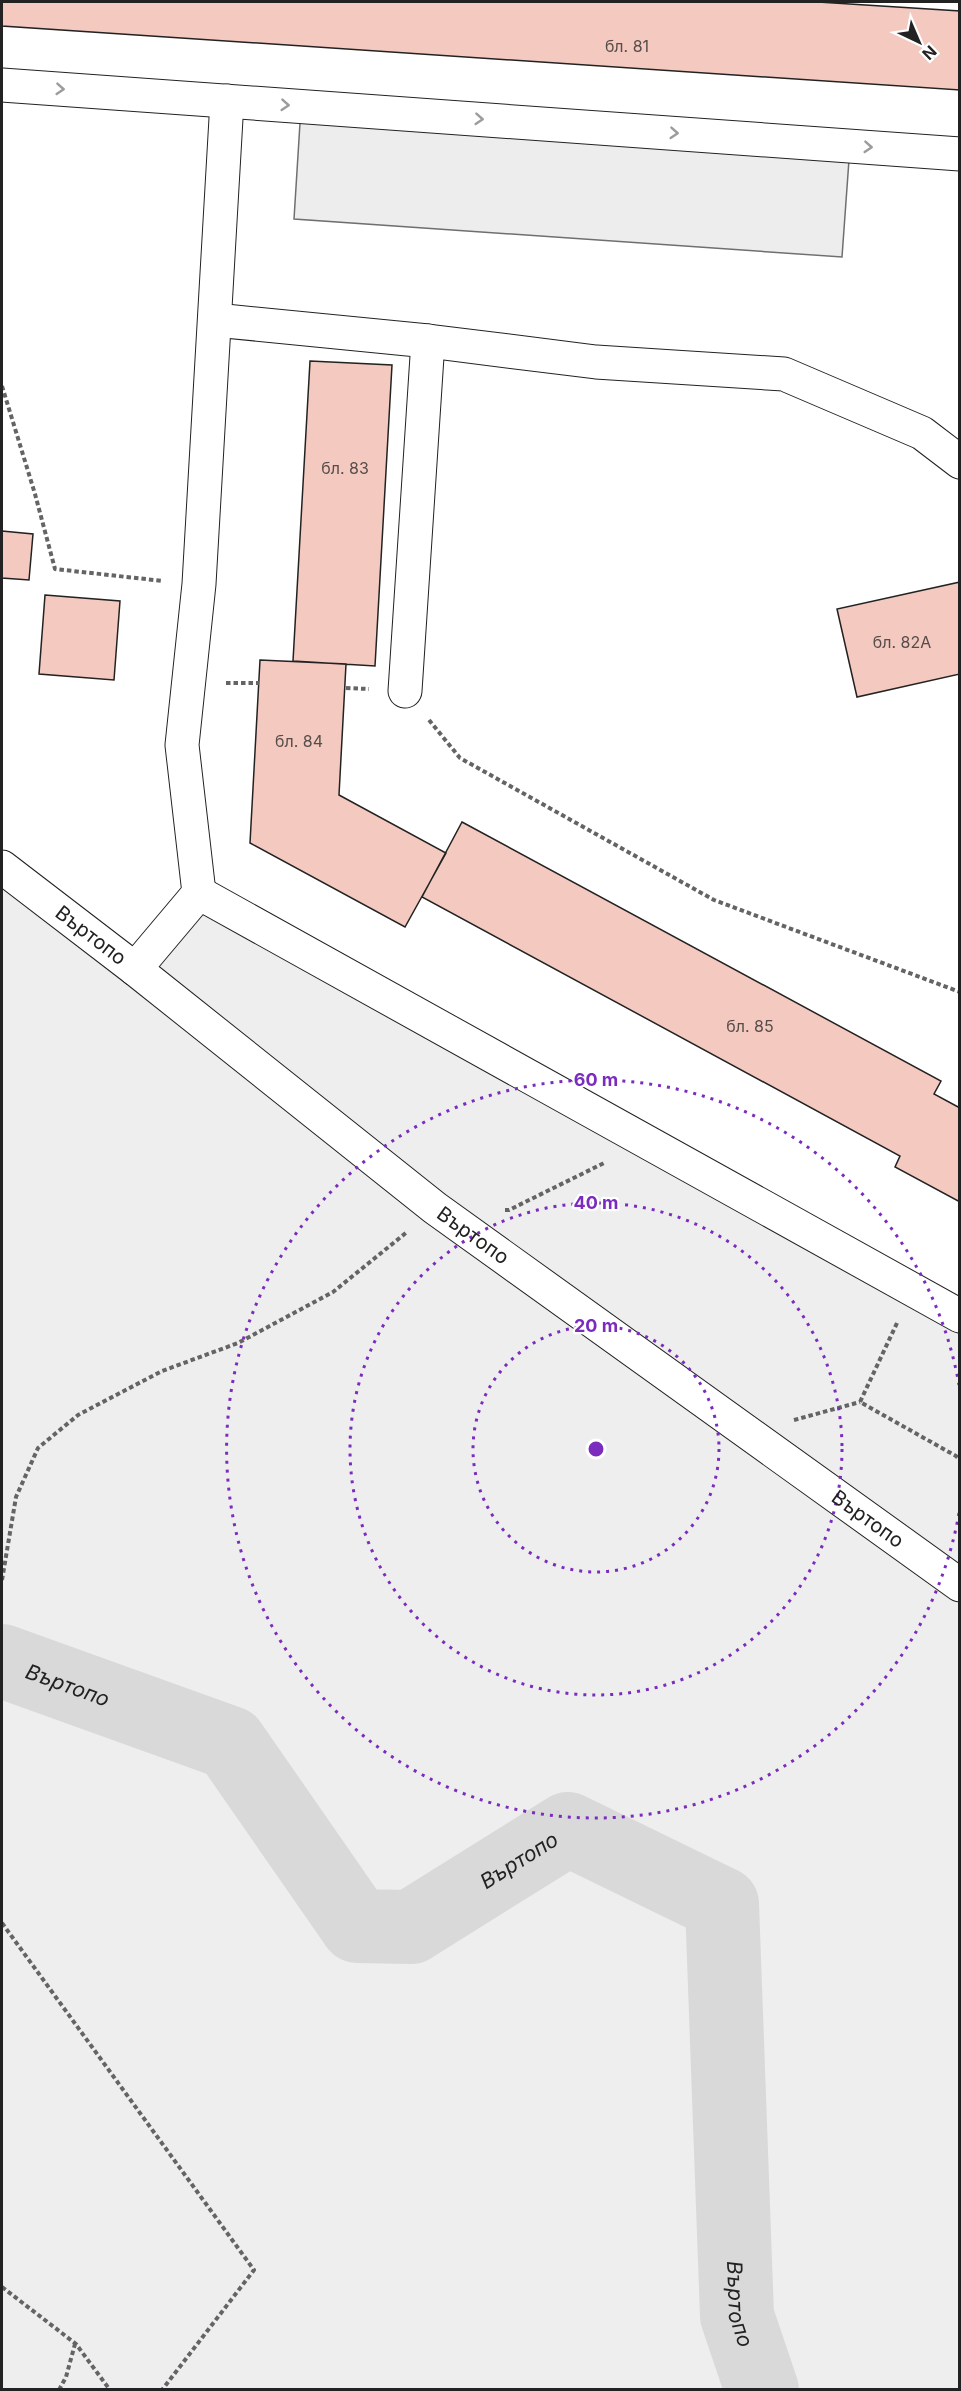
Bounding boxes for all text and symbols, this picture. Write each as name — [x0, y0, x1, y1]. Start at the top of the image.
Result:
north arrow — [889, 12, 949, 72]
house number: бл. 81 — [605, 36, 649, 56]
text: N — [918, 41, 941, 64]
one-way arrow — [55, 82, 64, 95]
one-way arrow — [280, 99, 289, 112]
one-way arrow — [475, 113, 484, 126]
one-way arrow — [669, 127, 678, 140]
one-way arrow — [864, 141, 873, 154]
house number: бл. 83 — [321, 458, 369, 478]
house number: бл. 82А — [873, 632, 931, 652]
house number: бл. 84 — [275, 731, 323, 751]
street label: Въртопо — [51, 900, 131, 970]
house number: бл. 85 — [726, 1016, 774, 1036]
text: 60 m — [574, 1069, 618, 1090]
text: 40 m — [574, 1192, 619, 1213]
street label: Въртопо — [432, 1201, 514, 1269]
text: 20 m — [574, 1315, 618, 1336]
centre of rings — [586, 1439, 606, 1459]
street label: Въртопо — [827, 1485, 908, 1553]
water label: Въртопо — [23, 1658, 113, 1711]
water label: Въртопо — [475, 1826, 562, 1893]
water label: Въртопо — [722, 2260, 759, 2350]

